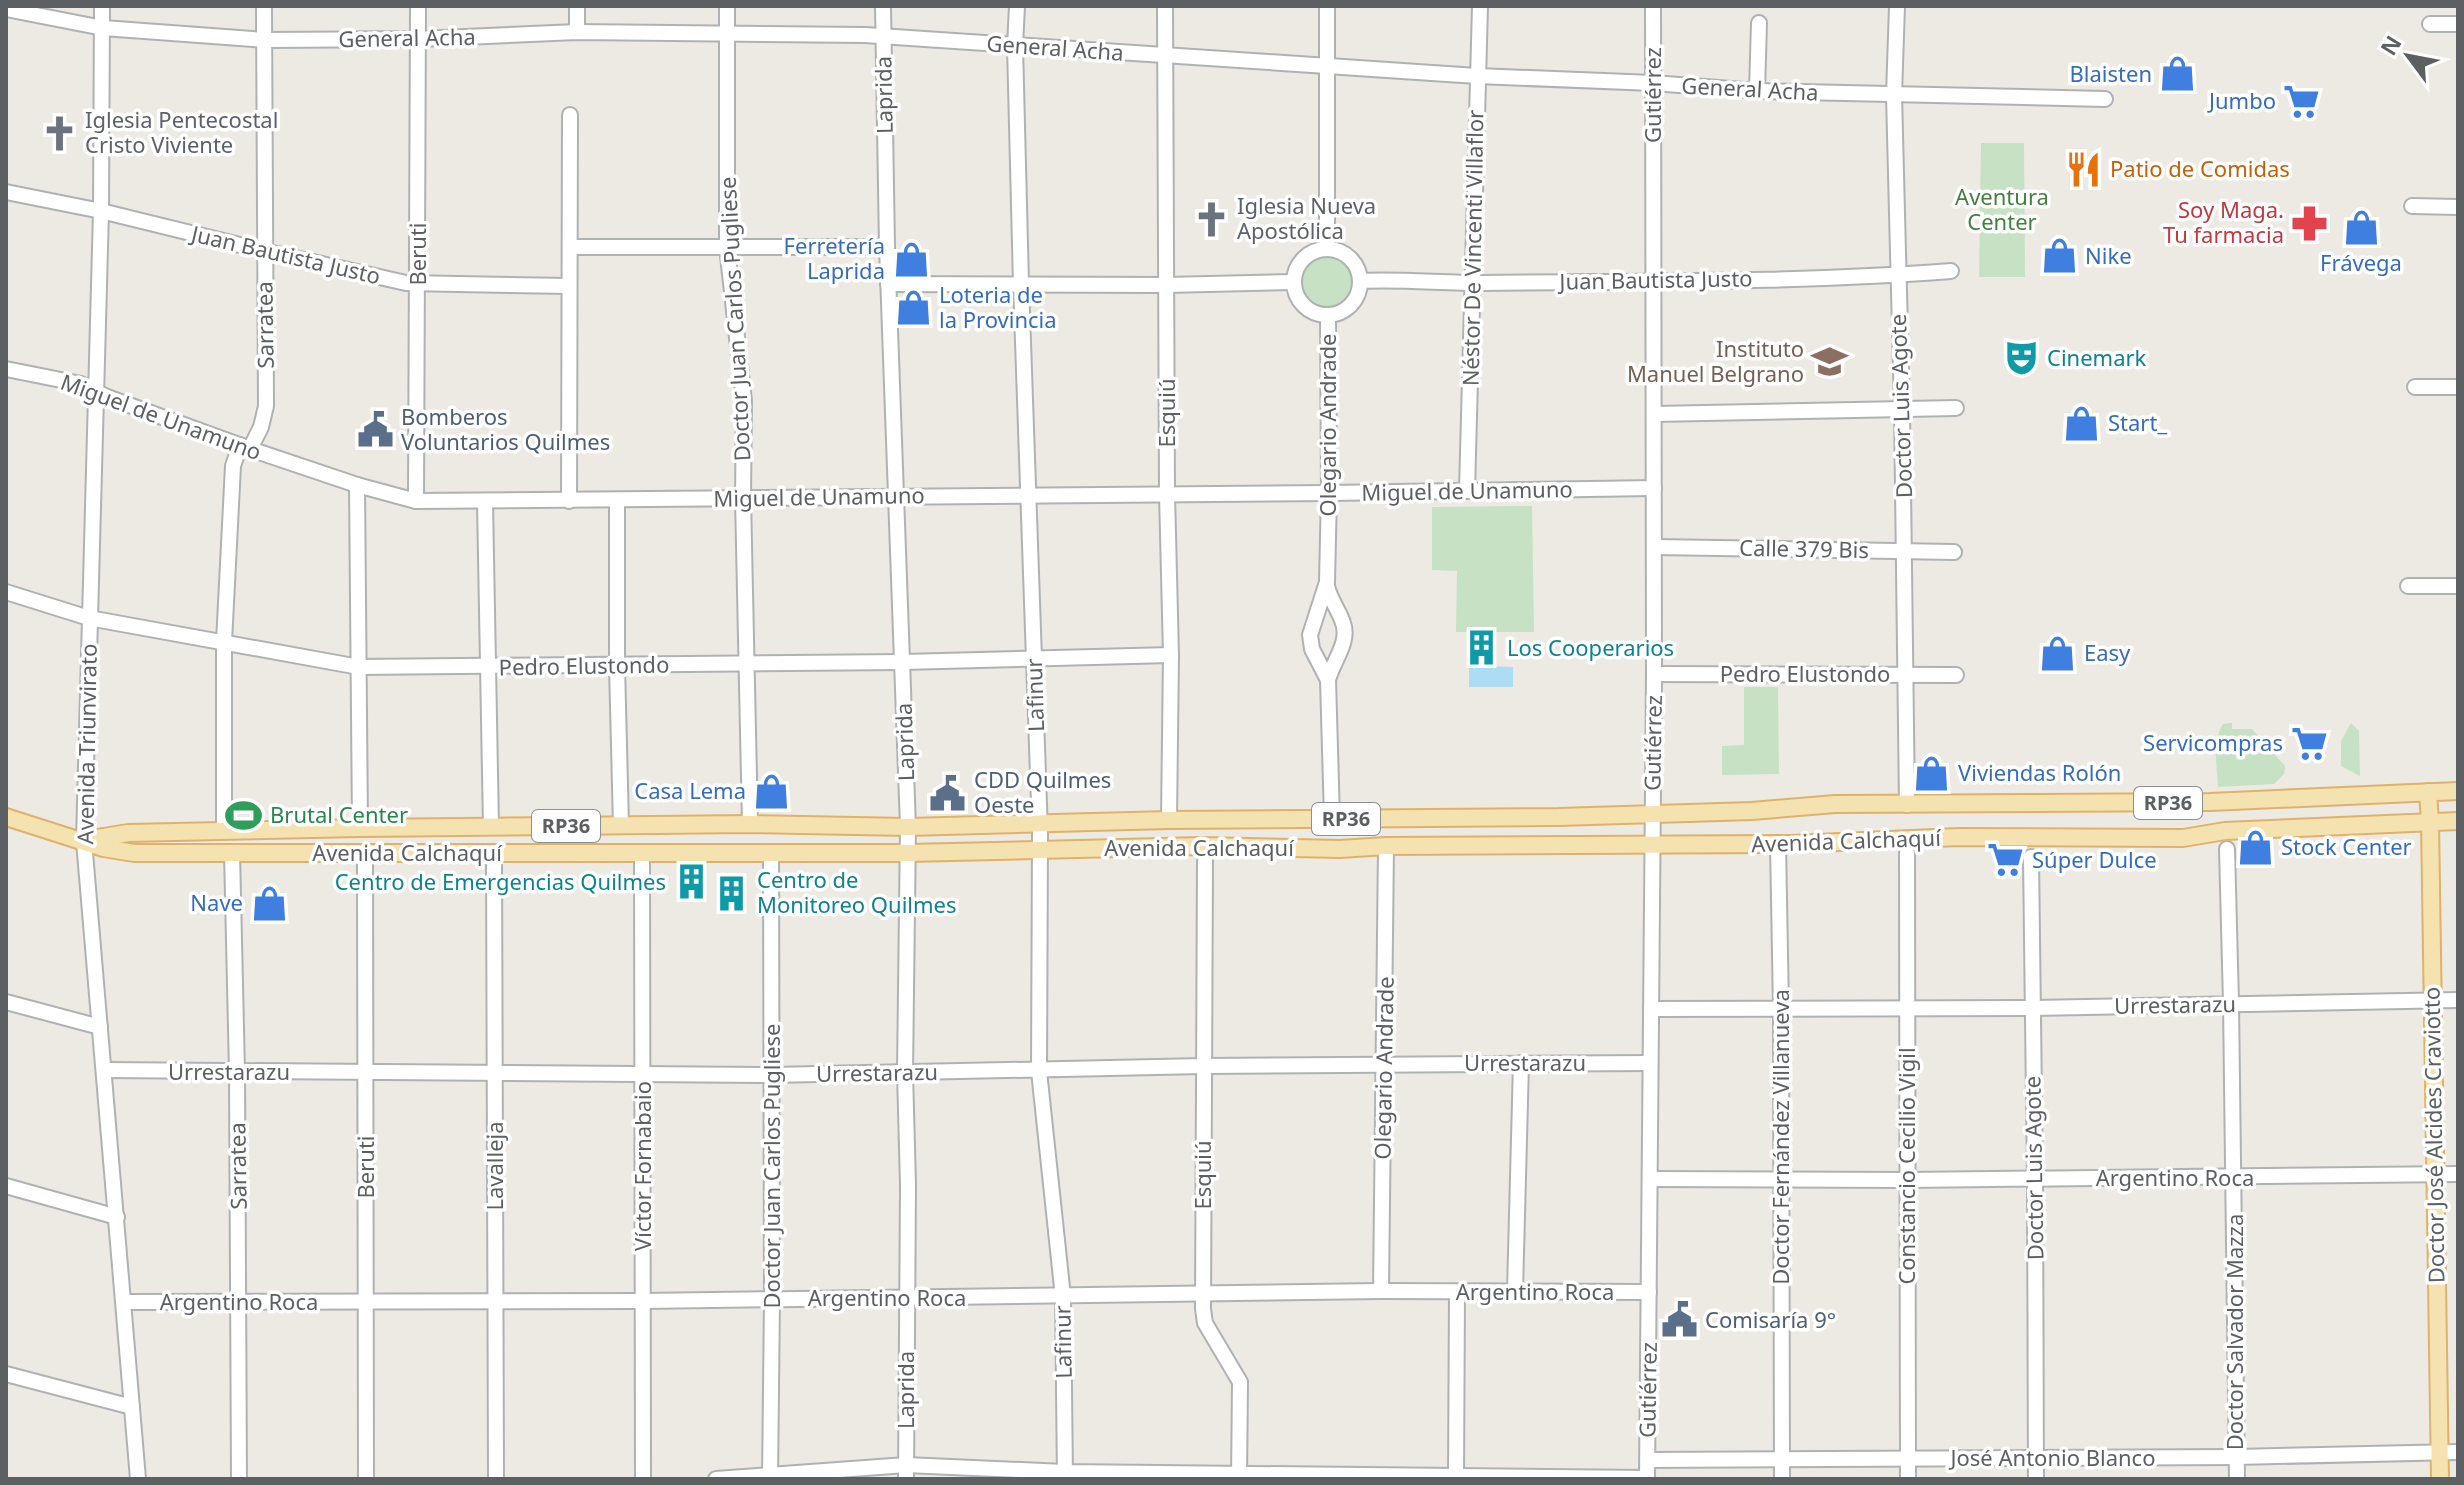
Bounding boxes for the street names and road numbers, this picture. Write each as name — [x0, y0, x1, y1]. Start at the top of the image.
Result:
street label: General Acha — [338, 21, 476, 53]
street label: General Acha — [986, 27, 1125, 67]
street label: Gutiérrez — [1637, 47, 1667, 143]
street label: Laprida — [867, 56, 899, 134]
street label: General Acha — [1681, 69, 1819, 107]
street label: Néstor De Vincenti Villaflor — [1455, 109, 1489, 386]
street label: Doctor Juan Carlos Pugliese — [712, 176, 756, 462]
street label: Juan Bautista Justo — [187, 217, 384, 290]
street label: Beruti — [402, 222, 432, 286]
street label: Juan Bautista Justo — [1557, 262, 1753, 296]
street label: Sarratea — [248, 281, 280, 369]
street label: Doctor Luis Agote — [1882, 313, 1918, 499]
street label: Olegario Andrade — [1312, 333, 1342, 517]
street label: Miguel de Unamuno — [57, 366, 266, 466]
street label: Esquiú — [1151, 378, 1181, 448]
street label: Miguel de Unamuno — [1361, 473, 1573, 507]
street label: Miguel de Unamuno — [713, 479, 925, 513]
street label: Calle 379 Bis — [1739, 532, 1869, 564]
street label: Avenida Triunvirato — [69, 643, 103, 845]
street label: Pedro Elustondo — [498, 649, 670, 681]
street label: Lafinur — [1018, 658, 1050, 732]
street label: Pedro Elustondo — [1720, 658, 1890, 688]
street label: Gutiérrez — [1636, 695, 1668, 791]
street label: Laprida — [888, 703, 920, 782]
road number: RP36 — [2134, 787, 2202, 819]
road number: RP36 — [1312, 803, 1380, 835]
road number: RP36 — [532, 810, 600, 842]
street label: Avenida Calchaquí — [1751, 822, 1943, 858]
street label: Avenida Calchaquí — [1104, 832, 1295, 862]
street label: Avenida Calchaquí — [312, 837, 503, 867]
street label: Olegario Andrade — [1366, 976, 1400, 1160]
street label: Doctor José Alcides Craviotto — [2415, 987, 2451, 1283]
street label: Urrestarazu — [2114, 988, 2236, 1020]
street label: Doctor Fernández Villanueva — [1765, 989, 1795, 1285]
street label: Doctor Juan Carlos Pugliese — [756, 1024, 786, 1308]
street label: Urrestarazu — [1464, 1047, 1586, 1077]
street label: Constancio Cecilio Vigil — [1891, 1047, 1921, 1285]
street label: Urrestarazu — [168, 1056, 290, 1086]
street label: Urrestarazu — [816, 1056, 938, 1088]
street label: Doctor Luis Agote — [2016, 1076, 2050, 1260]
street label: Víctor Fornabaio — [627, 1081, 657, 1251]
street label: Lavalleja — [479, 1121, 509, 1211]
street label: Sarratea — [221, 1122, 253, 1210]
street label: Beruti — [350, 1135, 380, 1199]
street label: Esquiú — [1187, 1140, 1217, 1210]
street label: Argentino Roca — [2096, 1162, 2254, 1192]
street label: Doctor Salvador Mazza — [2219, 1214, 2249, 1450]
street label: Argentino Roca — [1456, 1276, 1614, 1306]
street label: Argentino Roca — [808, 1282, 966, 1312]
street label: Argentino Roca — [160, 1286, 318, 1316]
street label: Lafinur — [1046, 1305, 1078, 1379]
street label: Gutiérrez — [1631, 1342, 1663, 1438]
street label: Laprida — [890, 1351, 920, 1429]
street label: José Antonio Blanco — [1949, 1442, 2155, 1472]

